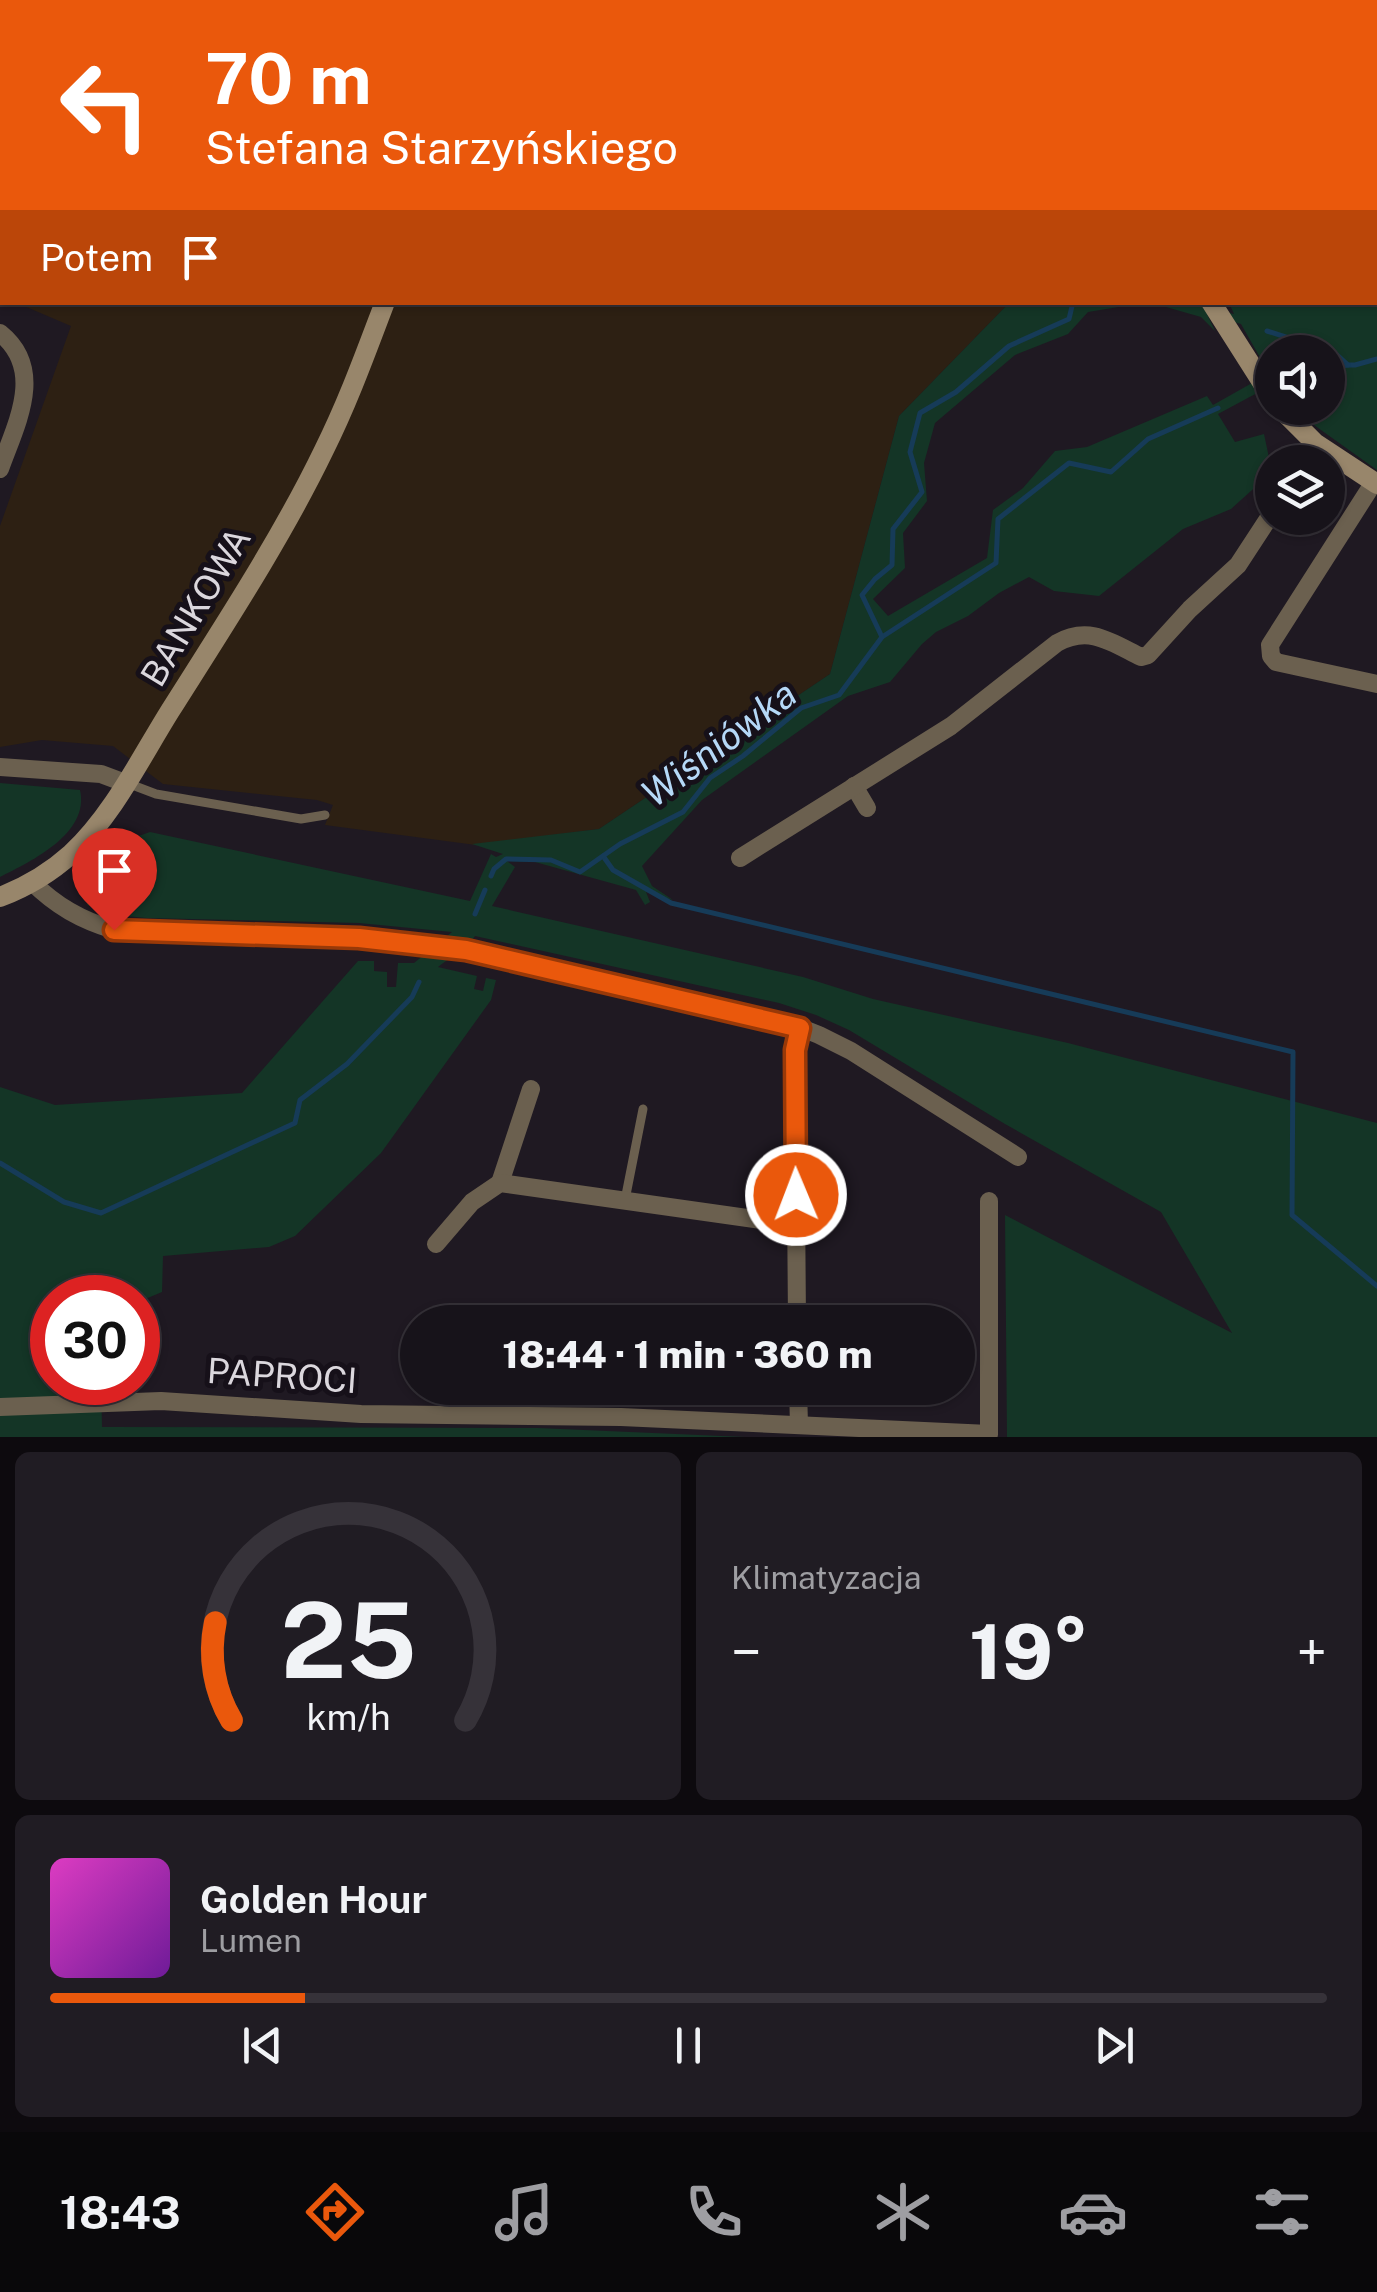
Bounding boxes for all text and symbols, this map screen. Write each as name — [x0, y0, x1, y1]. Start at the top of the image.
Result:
text: 70 m — [205, 37, 372, 120]
icon: left — [40, 40, 170, 170]
text: Stefana Starzyńskiego — [205, 121, 678, 174]
icon: arrive — [173, 230, 228, 285]
text: Potem — [40, 235, 153, 280]
map controls — [1255, 335, 1345, 535]
button: sound — [1255, 335, 1345, 425]
button: layers — [1255, 445, 1345, 535]
street label: BANKOWA — [132, 520, 259, 693]
water label: Wiśniówka — [633, 671, 805, 816]
pin — [72, 828, 157, 931]
icon: arrive — [87, 843, 142, 898]
position arrow — [744, 1143, 848, 1247]
speed limit sign: 30 — [30, 1275, 160, 1405]
text: 18:44 · 1 min · 360 m — [502, 1332, 873, 1377]
street label: PAPROCI — [206, 1350, 358, 1401]
text: Klimatyzacja — [731, 1559, 921, 1596]
text: 25 — [280, 1579, 416, 1701]
text: 19° — [969, 1608, 1089, 1696]
text: − — [731, 1620, 762, 1684]
text: + — [1297, 1620, 1327, 1684]
text: km/h — [306, 1696, 390, 1738]
text: Golden Hour — [200, 1877, 427, 1922]
text: Lumen — [200, 1922, 302, 1959]
icon: previous — [235, 2018, 290, 2073]
icon: pause — [661, 2018, 716, 2073]
icon: next — [1087, 2018, 1142, 2073]
icon: directions — [300, 2177, 370, 2247]
icon: music — [489, 2177, 559, 2247]
icon: phone — [679, 2177, 749, 2247]
icon: climate — [868, 2177, 938, 2247]
icon: car — [1058, 2177, 1128, 2247]
icon: filters — [1247, 2177, 1317, 2247]
text: 18:43 — [60, 2186, 181, 2239]

